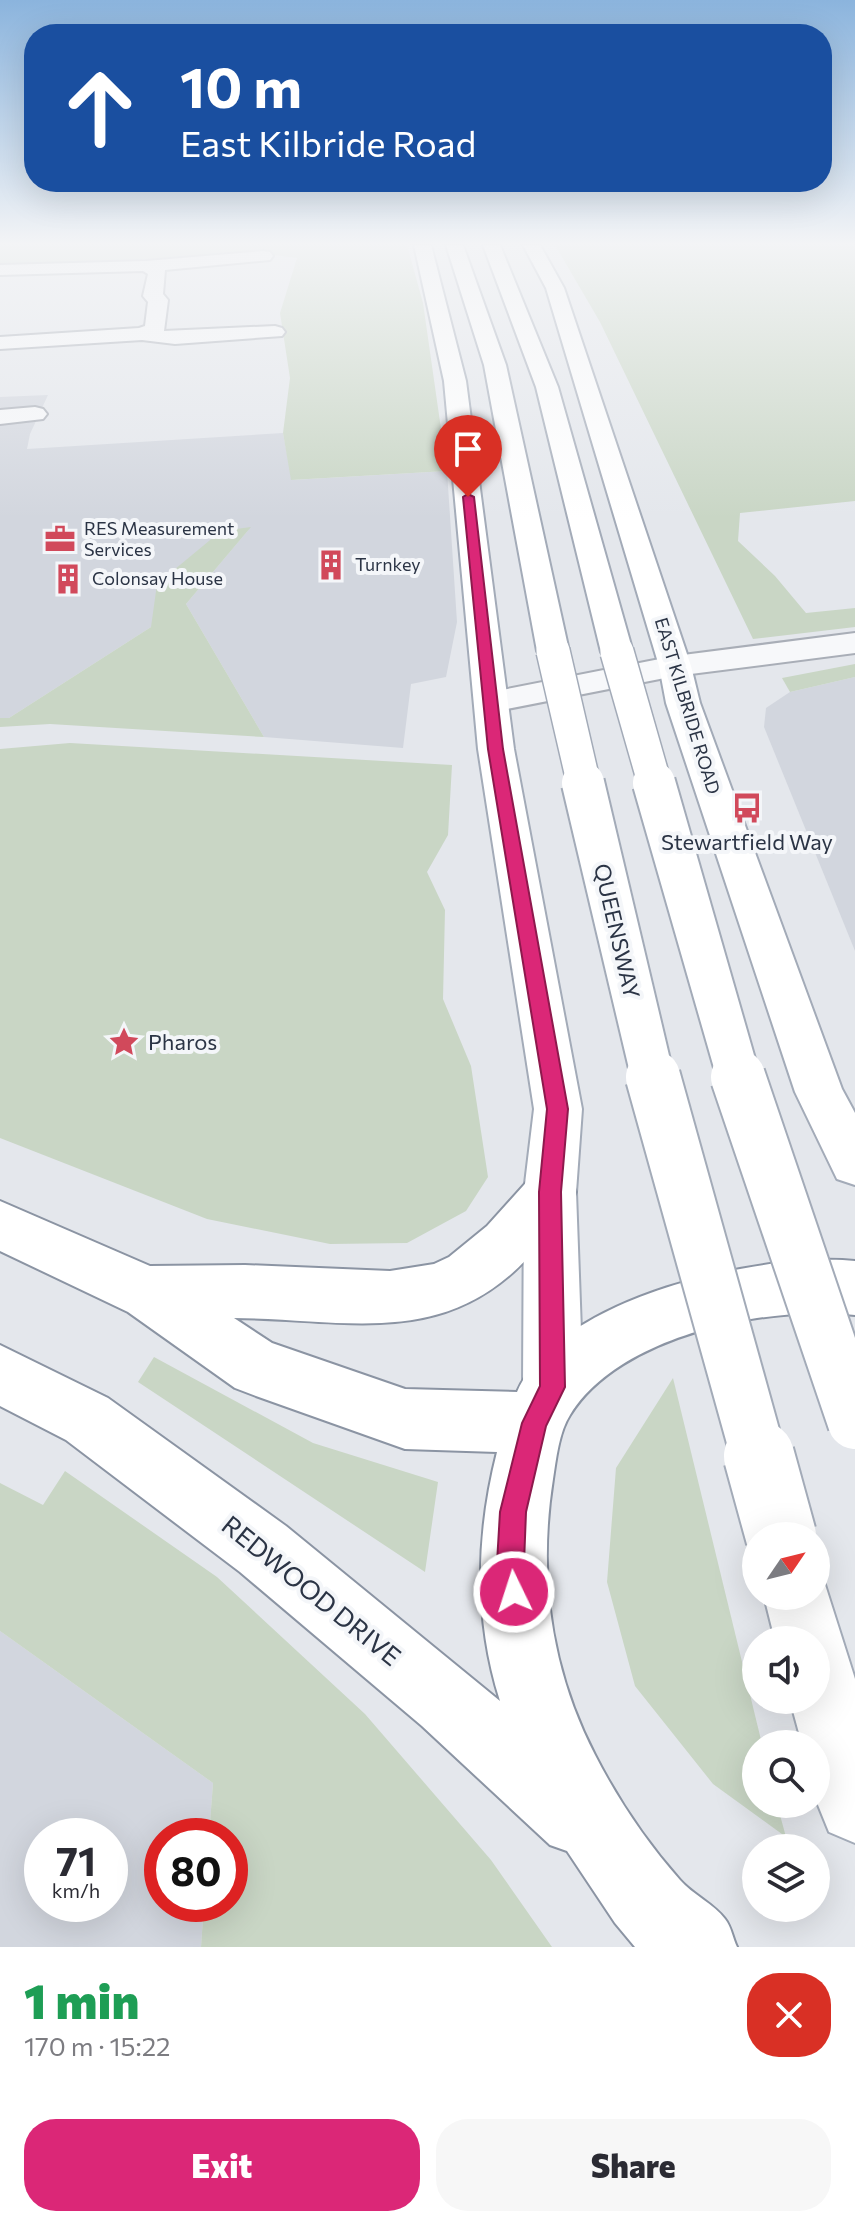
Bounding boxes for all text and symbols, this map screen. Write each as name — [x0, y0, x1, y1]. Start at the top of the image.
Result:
text: 10 m — [180, 51, 302, 120]
icon: ahead — [48, 56, 152, 160]
text: East Kilbride Road — [180, 120, 476, 164]
pin — [434, 415, 502, 497]
icon: arrive — [446, 427, 490, 471]
place label: RES Measurement Services — [84, 517, 234, 560]
office icon: RES Measurement Services — [43, 522, 77, 556]
building icon: Turnkey — [314, 548, 348, 582]
place label: Turnkey — [355, 553, 421, 575]
building icon: Colonsay House — [51, 562, 85, 596]
place label: Colonsay House — [92, 567, 223, 589]
street label: EAST KILBRIDE ROAD — [651, 615, 725, 797]
bus stop icon: Stewartfield Way — [730, 791, 764, 825]
place label: Stewartfield Way — [661, 828, 833, 855]
street label: QUEENSWAY — [589, 861, 646, 1001]
place icon: Pharos — [107, 1025, 141, 1059]
place label: Pharos — [148, 1028, 217, 1055]
street label: REDWOOD DRIVE — [216, 1508, 408, 1671]
north arrow — [742, 1522, 830, 1610]
map controls — [742, 1522, 830, 1922]
position arrow — [472, 1550, 556, 1634]
button: sound — [742, 1626, 830, 1714]
button: search — [742, 1730, 830, 1818]
speed limit sign: 80 — [144, 1818, 248, 1922]
button: layers — [742, 1834, 830, 1922]
text: 71 — [56, 1835, 96, 1884]
text: km/h — [52, 1878, 100, 1902]
text: 1 min — [24, 1970, 139, 2029]
button: close — [747, 1973, 831, 2057]
text: 170 m · 15:22 — [24, 2030, 171, 2061]
button: Exit — [24, 2119, 420, 2211]
button: Share — [436, 2119, 831, 2211]

